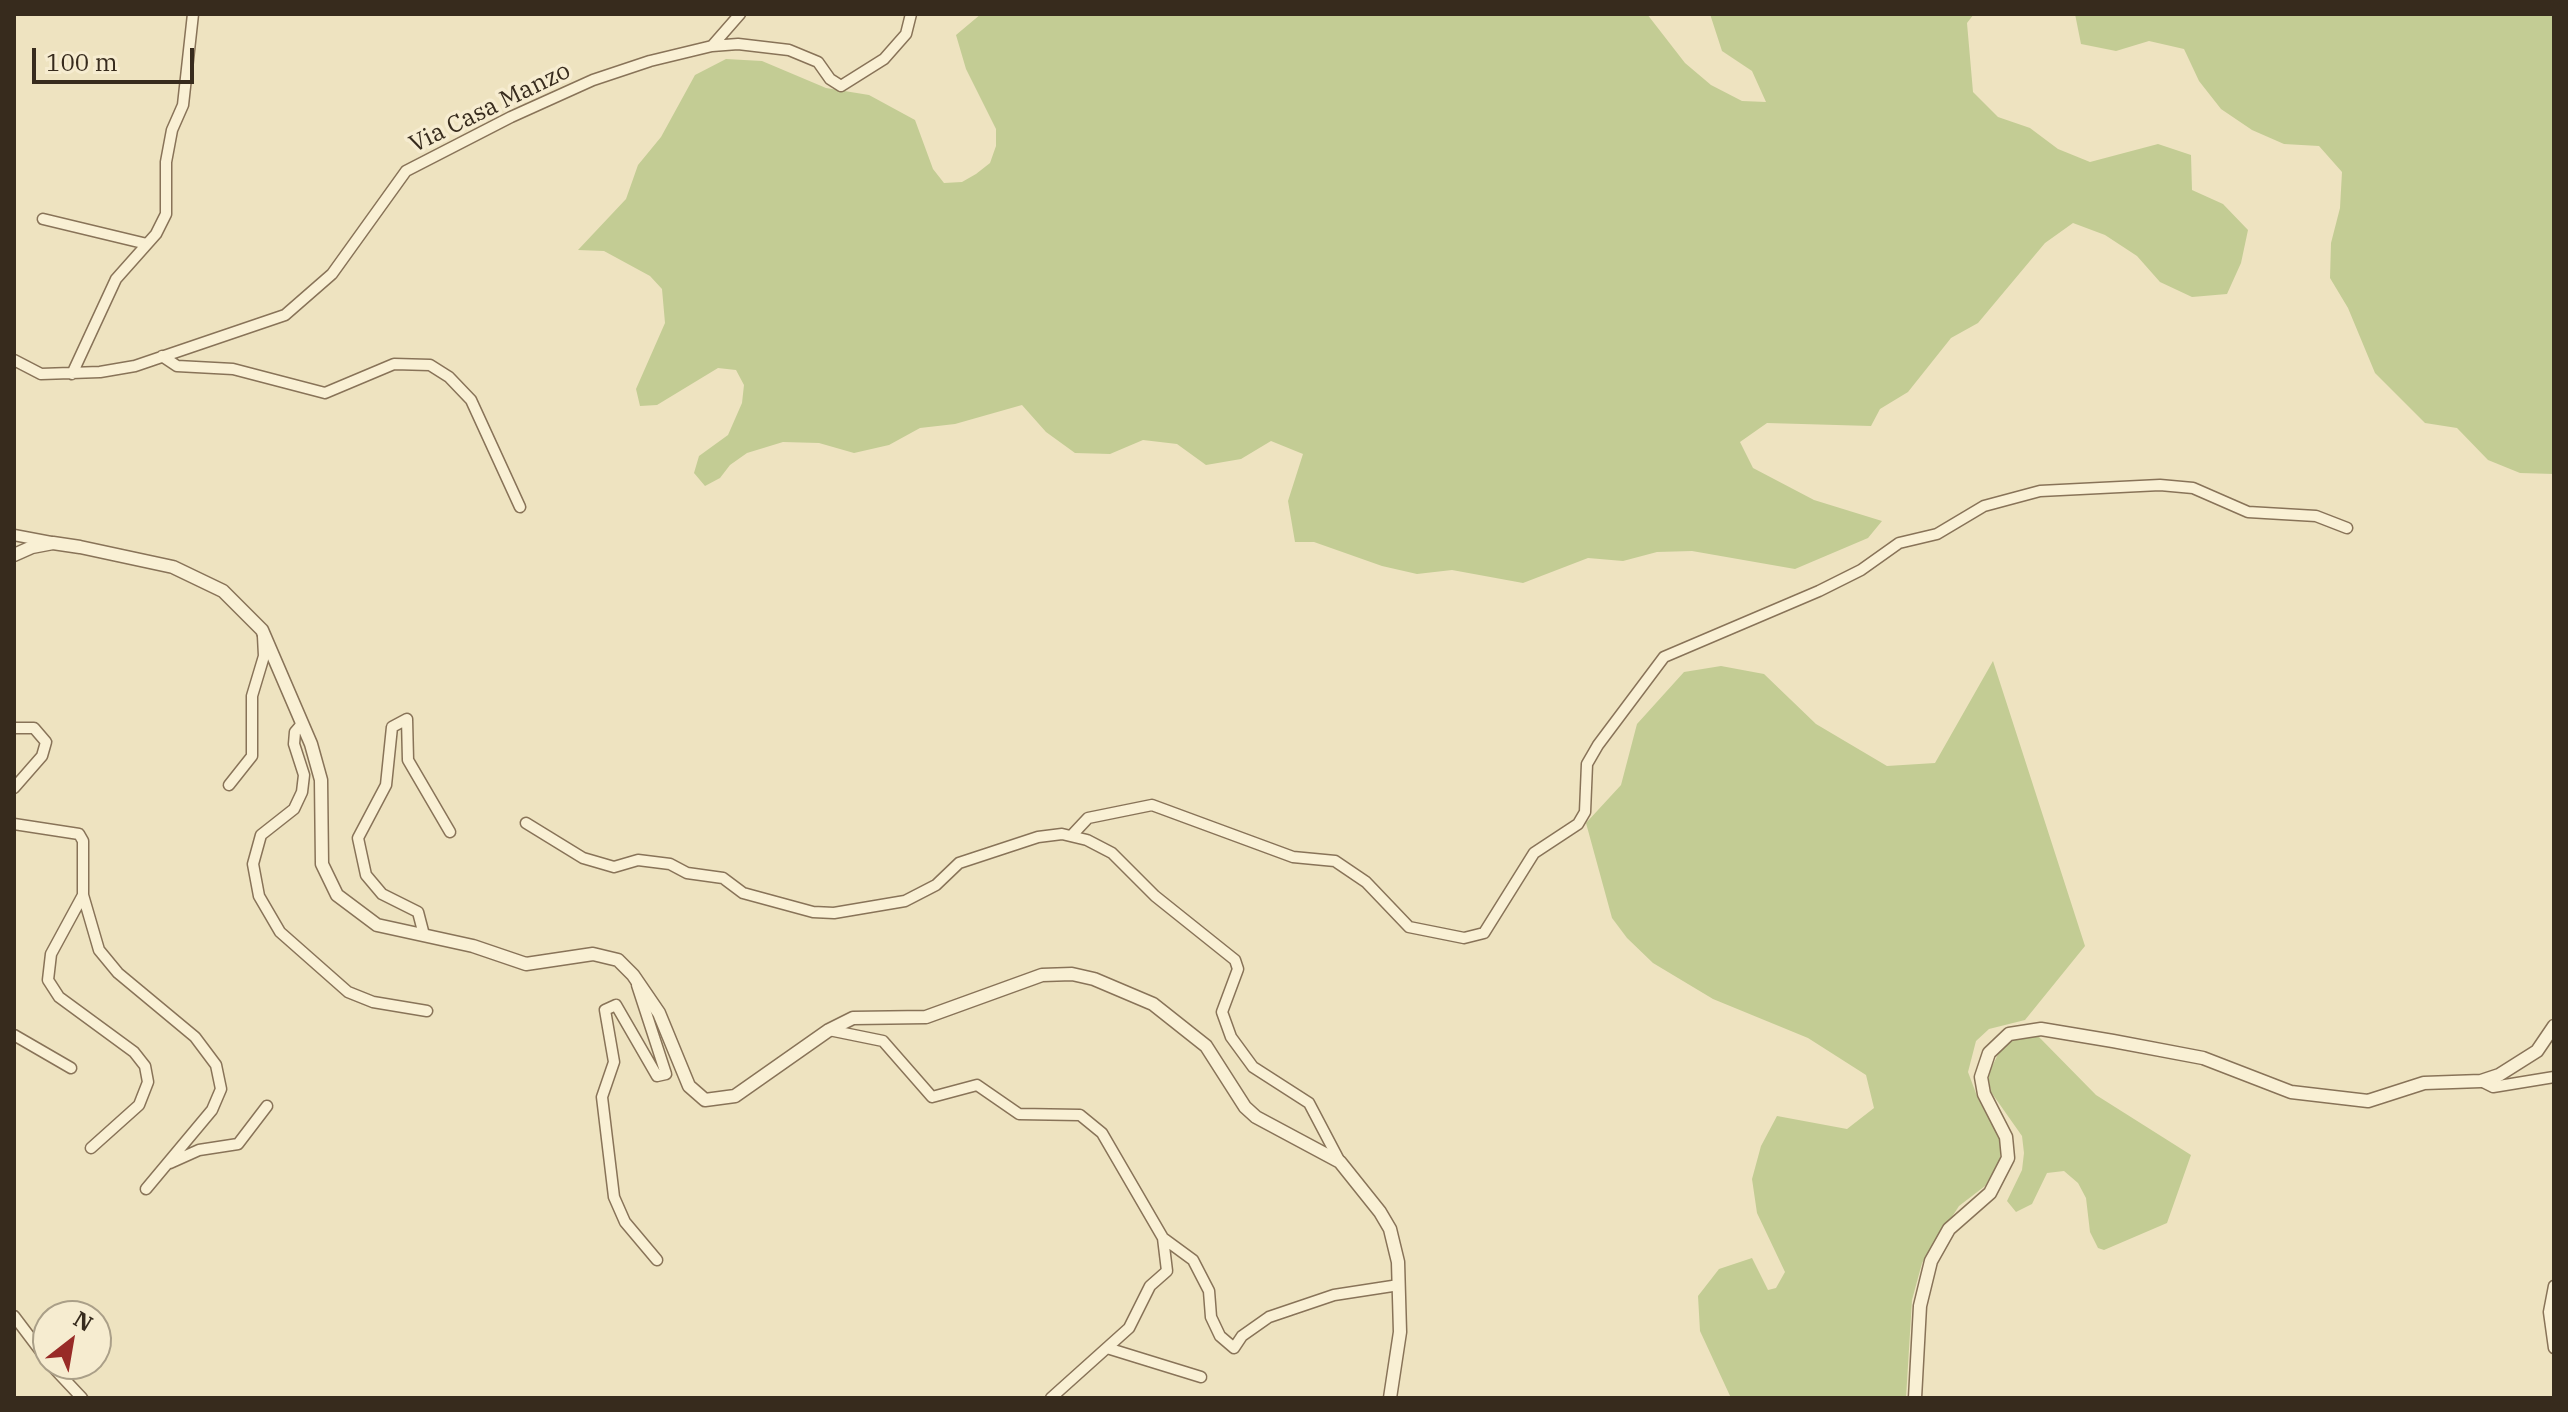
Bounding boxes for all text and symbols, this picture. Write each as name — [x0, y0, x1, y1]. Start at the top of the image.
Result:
scale bar — [36, 32, 198, 82]
text: 100 m — [46, 46, 118, 78]
street label: Via Casa Manzo — [405, 57, 575, 159]
north arrow — [32, 1300, 112, 1380]
text: N — [69, 1304, 99, 1338]

